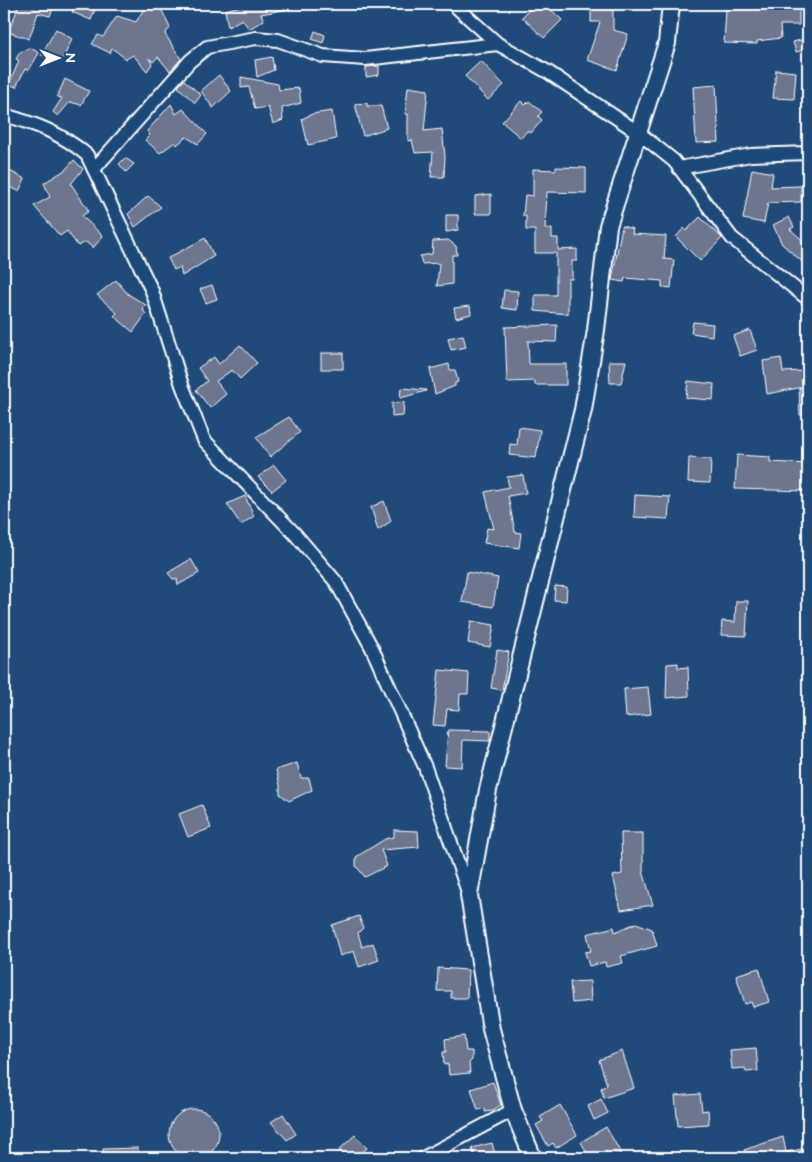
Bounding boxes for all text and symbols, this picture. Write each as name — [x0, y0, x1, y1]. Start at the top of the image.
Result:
north arrow — [32, 32, 82, 82]
text: N — [60, 54, 80, 63]

